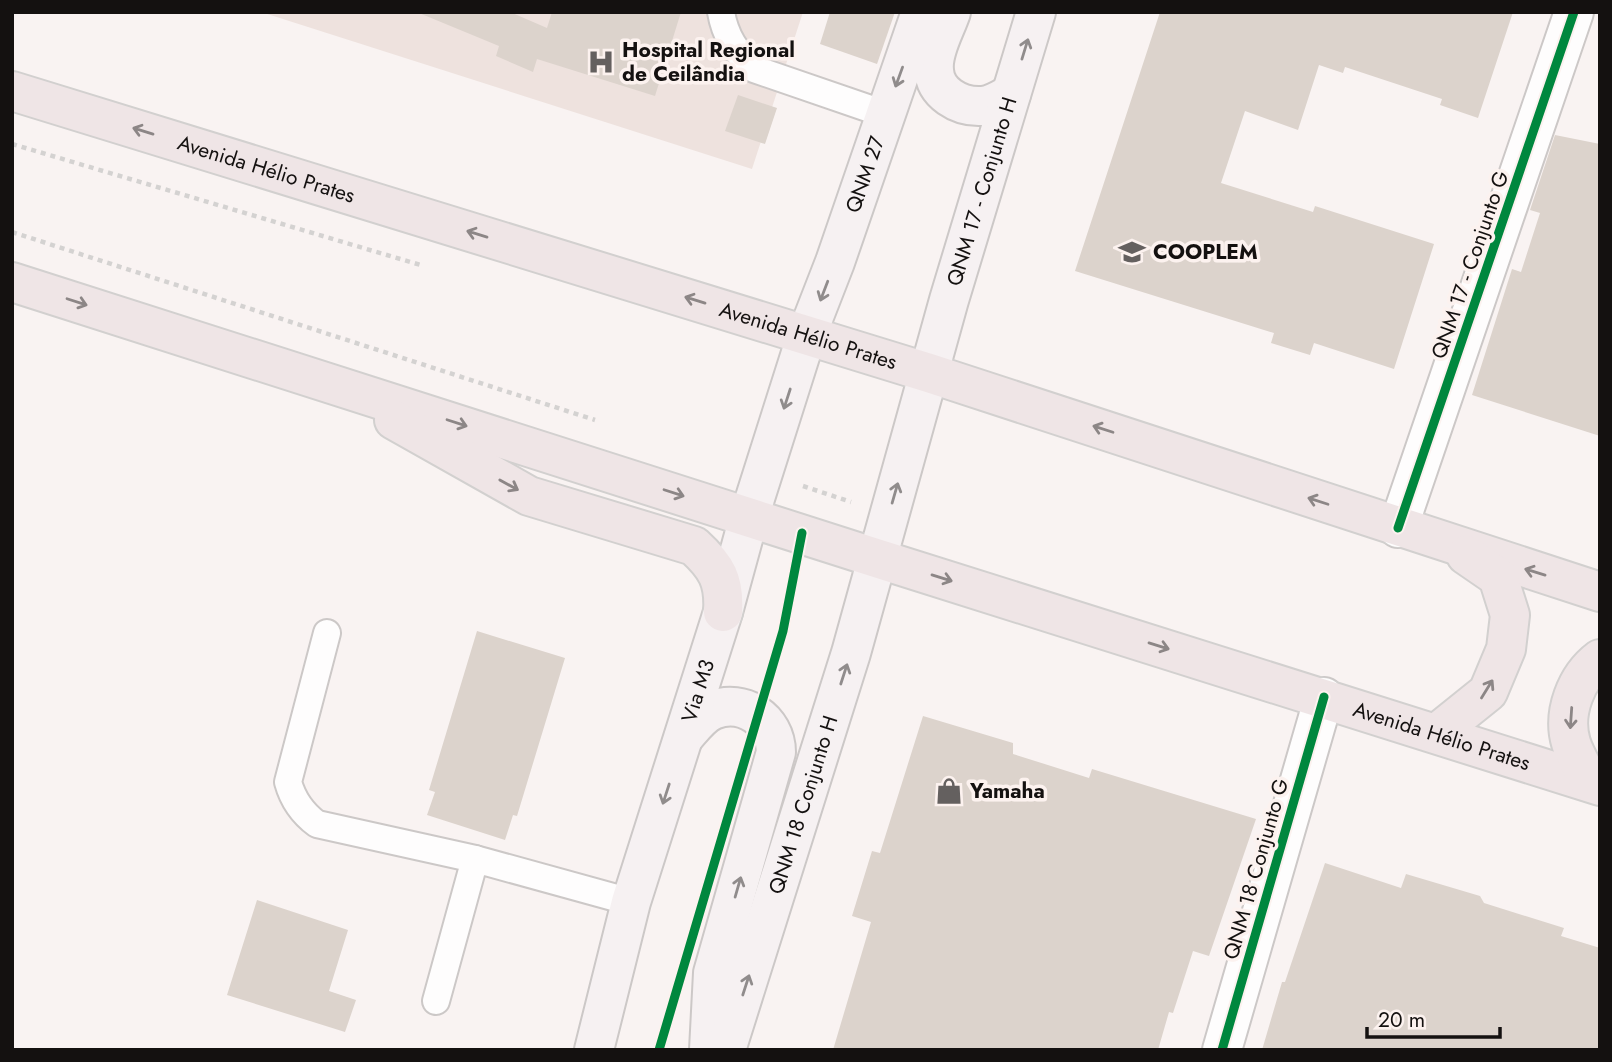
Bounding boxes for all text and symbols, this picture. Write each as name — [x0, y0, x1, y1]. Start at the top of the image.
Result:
place label: Hospital Regional de Ceilândia — [622, 35, 795, 89]
one-way arrow — [1019, 38, 1032, 60]
hospital icon: Hospital Regional de Ceilândia — [586, 47, 616, 77]
one-way arrow — [891, 65, 904, 87]
street label: QNM 17 - Conjunto H — [939, 93, 1024, 289]
one-way arrow — [132, 124, 154, 136]
street label: Avenida Hélio Prates — [174, 128, 359, 211]
street label: QNM 27 — [838, 132, 892, 217]
street label: QNM 17 - Conjunto G — [1424, 167, 1516, 363]
one-way arrow — [467, 226, 489, 239]
school or university icon: COOPLEM — [1117, 237, 1147, 267]
place label: COOPLEM — [1153, 237, 1258, 267]
one-way arrow — [816, 280, 829, 302]
one-way arrow — [684, 293, 706, 306]
street label: Avenida Hélio Prates — [716, 294, 901, 377]
one-way arrow — [66, 297, 88, 310]
one-way arrow — [779, 388, 792, 410]
one-way arrow — [446, 418, 468, 431]
one-way arrow — [1092, 422, 1114, 434]
one-way arrow — [499, 478, 519, 492]
one-way arrow — [890, 482, 903, 504]
one-way arrow — [663, 487, 685, 500]
one-way arrow — [1308, 494, 1330, 506]
one-way arrow — [1524, 564, 1546, 577]
one-way arrow — [930, 573, 952, 585]
one-way arrow — [1148, 640, 1170, 653]
street label: Via M3 — [674, 656, 722, 726]
one-way arrow — [839, 664, 852, 686]
one-way arrow — [1480, 680, 1495, 699]
street label: Avenida Hélio Prates — [1349, 694, 1534, 778]
one-way arrow — [1564, 706, 1577, 729]
street label: QNM 18 Conjunto H — [761, 712, 845, 898]
street label: QNM 18 Conjunto G — [1216, 775, 1296, 963]
shop icon: Yamaha — [934, 776, 964, 806]
place label: Yamaha — [969, 776, 1045, 806]
one-way arrow — [658, 783, 671, 805]
one-way arrow — [732, 876, 745, 898]
one-way arrow — [741, 974, 754, 996]
scale bar — [1367, 996, 1500, 1040]
text: 20 m — [1378, 1005, 1425, 1035]

